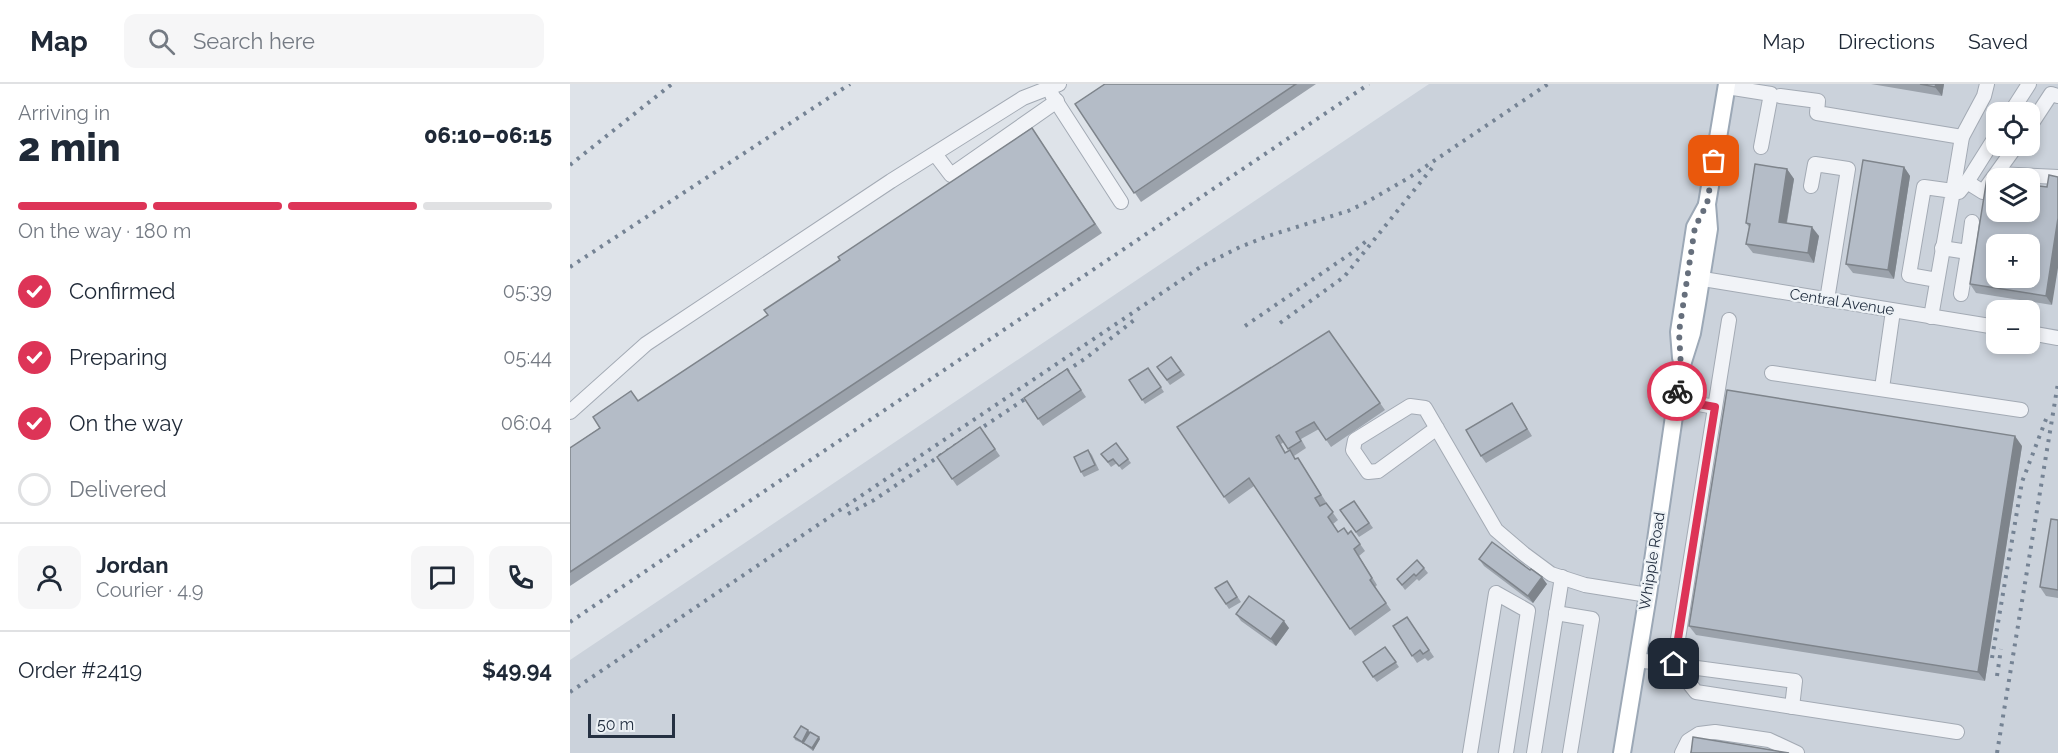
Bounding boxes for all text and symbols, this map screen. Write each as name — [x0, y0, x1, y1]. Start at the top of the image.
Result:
search box — [124, 14, 544, 68]
text: Map — [30, 25, 88, 58]
icon: search — [145, 25, 178, 58]
text: Search here — [193, 28, 315, 54]
text: Map — [1762, 29, 1805, 54]
text: Directions — [1838, 29, 1935, 54]
text: Saved — [1968, 29, 2028, 54]
text: Arriving in — [18, 101, 110, 125]
map controls — [1986, 102, 2040, 354]
button: locate — [1986, 102, 2040, 156]
text: 06:10–06:15 — [424, 122, 552, 148]
text: 2 min — [18, 124, 121, 170]
pin — [1688, 135, 1739, 186]
icon: bag — [1697, 144, 1730, 177]
button: layers — [1986, 168, 2040, 222]
text: On the way · 180 m — [18, 219, 191, 243]
button: + — [1986, 234, 2040, 288]
icon: check — [18, 275, 51, 308]
text: Confirmed — [69, 278, 176, 304]
text: 05:39 — [503, 279, 552, 303]
street label: Central Avenue — [1788, 285, 1896, 319]
button: − — [1986, 300, 2040, 354]
icon: check — [18, 341, 51, 374]
text: Preparing — [69, 344, 167, 370]
text: 05:44 — [503, 345, 552, 369]
courier — [1647, 361, 1707, 421]
icon: bike — [1661, 375, 1694, 408]
icon: check — [18, 407, 51, 440]
text: On the way — [69, 410, 183, 436]
text: 06:04 — [501, 411, 552, 435]
text: Delivered — [69, 476, 167, 502]
street label: Whipple Road — [1635, 511, 1669, 611]
button: person — [18, 546, 81, 609]
button: chat — [411, 546, 474, 609]
button: phone — [489, 546, 552, 609]
text: Jordan — [96, 552, 168, 578]
text: Courier · 4.9 — [96, 578, 204, 602]
pin — [1648, 638, 1699, 689]
icon: home — [1657, 647, 1690, 680]
text: Order #2419 — [18, 657, 142, 683]
text: $49.94 — [482, 657, 552, 683]
scale bar — [588, 711, 675, 738]
text: 50 m — [597, 715, 634, 734]

